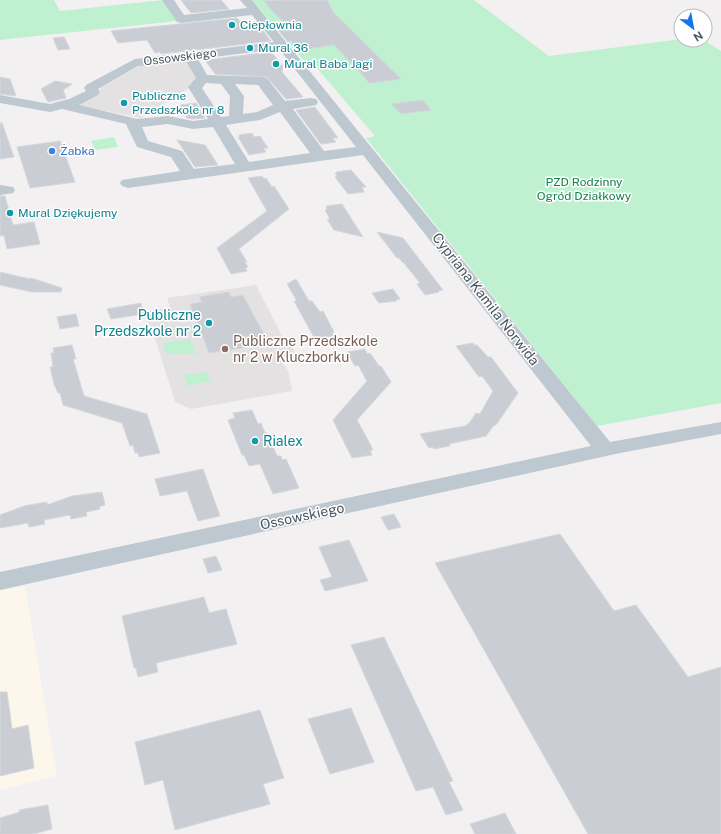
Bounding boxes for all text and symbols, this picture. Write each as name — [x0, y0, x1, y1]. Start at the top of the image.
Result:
north arrow — [673, 8, 713, 48]
place label: Ciepłownia — [240, 18, 302, 32]
marker: Ciepłownia — [227, 20, 237, 30]
text: N — [691, 29, 705, 44]
place label: Mural 36 — [258, 41, 308, 55]
marker: Mural 36 — [245, 43, 255, 53]
street label: Ossowskiego — [143, 46, 217, 68]
place label: Mural Baba Jagi — [284, 57, 372, 71]
marker: Mural Baba Jagi — [271, 59, 281, 69]
place label: Publiczne Przedszkole nr 8 — [132, 89, 225, 117]
marker: Publiczne Przedszkole nr 8 — [119, 98, 129, 108]
place label: Żabka — [60, 144, 95, 158]
marker: Żabka — [47, 146, 57, 156]
park label: PZD Rodzinny Ogród Działkowy — [537, 175, 632, 203]
place label: Mural Dziękujemy — [18, 206, 118, 220]
marker: Mural Dziękujemy — [5, 208, 15, 218]
street label: Cypriana Kamila Norwida — [429, 229, 543, 369]
place label: Publiczne Przedszkole nr 2 — [94, 307, 201, 339]
marker: Publiczne Przedszkole nr 2 — [204, 318, 214, 328]
place label: Publiczne Przedszkole nr 2 w Kluczborku — [233, 333, 378, 365]
marker: Publiczne Przedszkole nr 2 w Kluczborku — [220, 344, 230, 354]
place label: Rialex — [263, 433, 303, 449]
marker: Rialex — [250, 436, 260, 446]
street label: Ossowskiego — [258, 499, 346, 533]

